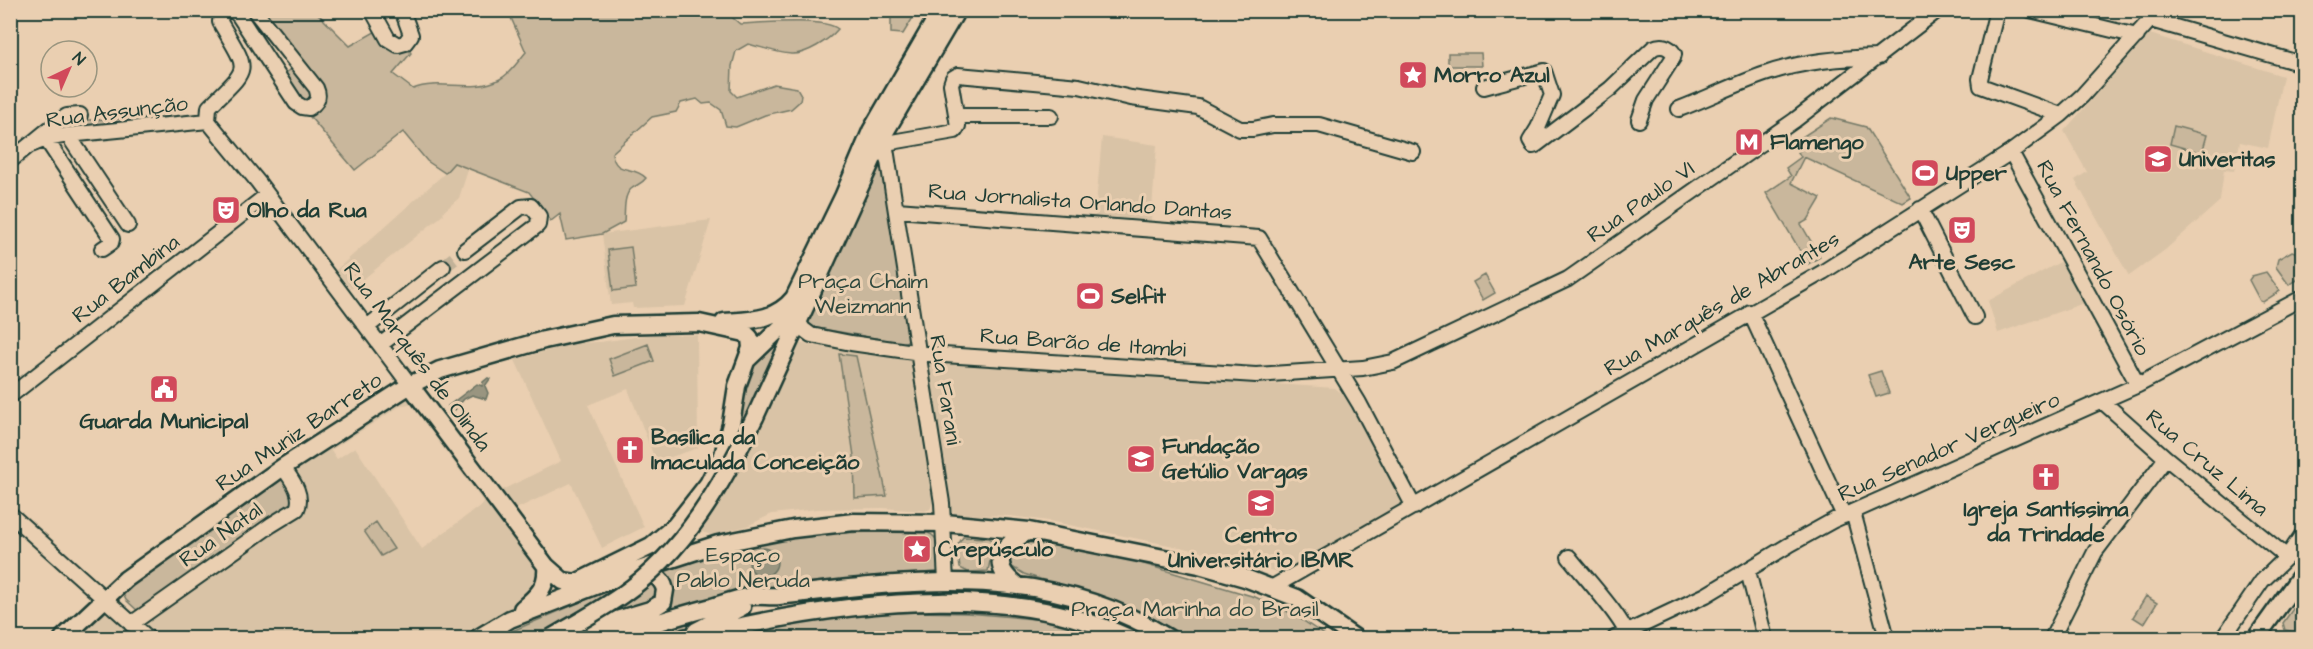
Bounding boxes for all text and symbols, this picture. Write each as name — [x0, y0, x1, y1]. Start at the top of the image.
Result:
north arrow — [39, 39, 99, 99]
text: N — [67, 48, 90, 70]
place icon: Morro Azul — [1397, 59, 1429, 91]
place label: Morro Azul — [1434, 60, 1550, 91]
street label: Rua Assunção — [44, 88, 190, 136]
metro station icon: Flamengo — [1733, 126, 1765, 158]
place label: Flamengo — [1770, 127, 1864, 159]
school or university icon: Univeritas — [2142, 143, 2174, 175]
place label: Univeritas — [2179, 144, 2276, 175]
street label: Rua Paulo VI — [1581, 153, 1701, 251]
street label: Rua Fernando Osório — [2028, 155, 2158, 362]
sports icon: Upper — [1909, 157, 1941, 189]
place label: Upper — [1946, 158, 2008, 189]
street label: Rua Jornalista Orlando Dantas — [927, 176, 1233, 228]
theatre icon: Olho da Rua — [210, 194, 242, 226]
place label: Olho da Rua — [247, 195, 367, 226]
theatre icon: Arte Sesc — [1946, 214, 1978, 246]
street label: Rua Marquês de Abrantes — [1599, 224, 1845, 384]
street label: Rua Bambina — [66, 227, 186, 331]
place label: Arte Sesc — [1909, 247, 2015, 278]
street label: Rua Marquês de Olinda — [336, 256, 498, 458]
park label: Praça Chaim Weizmann — [798, 266, 928, 322]
sports icon: Selfit — [1074, 280, 1106, 312]
place label: Selfit — [1110, 281, 1167, 312]
street label: Rua Barão de Itambi — [979, 320, 1187, 366]
street label: Rua Farani — [921, 333, 969, 447]
street label: Rua Muniz Barreto — [210, 364, 389, 499]
public building icon: Guarda Municipal — [148, 373, 180, 405]
street label: Rua Senador Vergueiro — [1833, 384, 2066, 511]
street label: Rua Cruz Lima — [2139, 402, 2275, 524]
place label: Guarda Municipal — [80, 406, 249, 437]
place label: Basílica da Imaculada Conceição — [651, 422, 860, 478]
place label: Fundação Getúlio Vargas — [1162, 431, 1308, 488]
church icon: Basílica da Imaculada Conceição — [614, 434, 646, 466]
school or university icon: Fundação Getúlio Vargas — [1125, 443, 1157, 475]
church icon: Igreja Santíssima da Trindade — [2030, 461, 2062, 493]
school or university icon: Centro Universitário IBMR — [1245, 487, 1277, 519]
place label: Igreja Santíssima da Trindade — [1964, 494, 2129, 550]
street label: Rua Natal — [173, 495, 269, 575]
place label: Centro Universitário IBMR — [1168, 520, 1354, 576]
place icon: Crepúsculo — [901, 533, 933, 565]
place label: Crepúsculo — [938, 534, 1054, 565]
park label: Espaço Pablo Neruda — [676, 540, 810, 596]
park label: Praça Marinha do Brasil — [1071, 594, 1319, 625]

